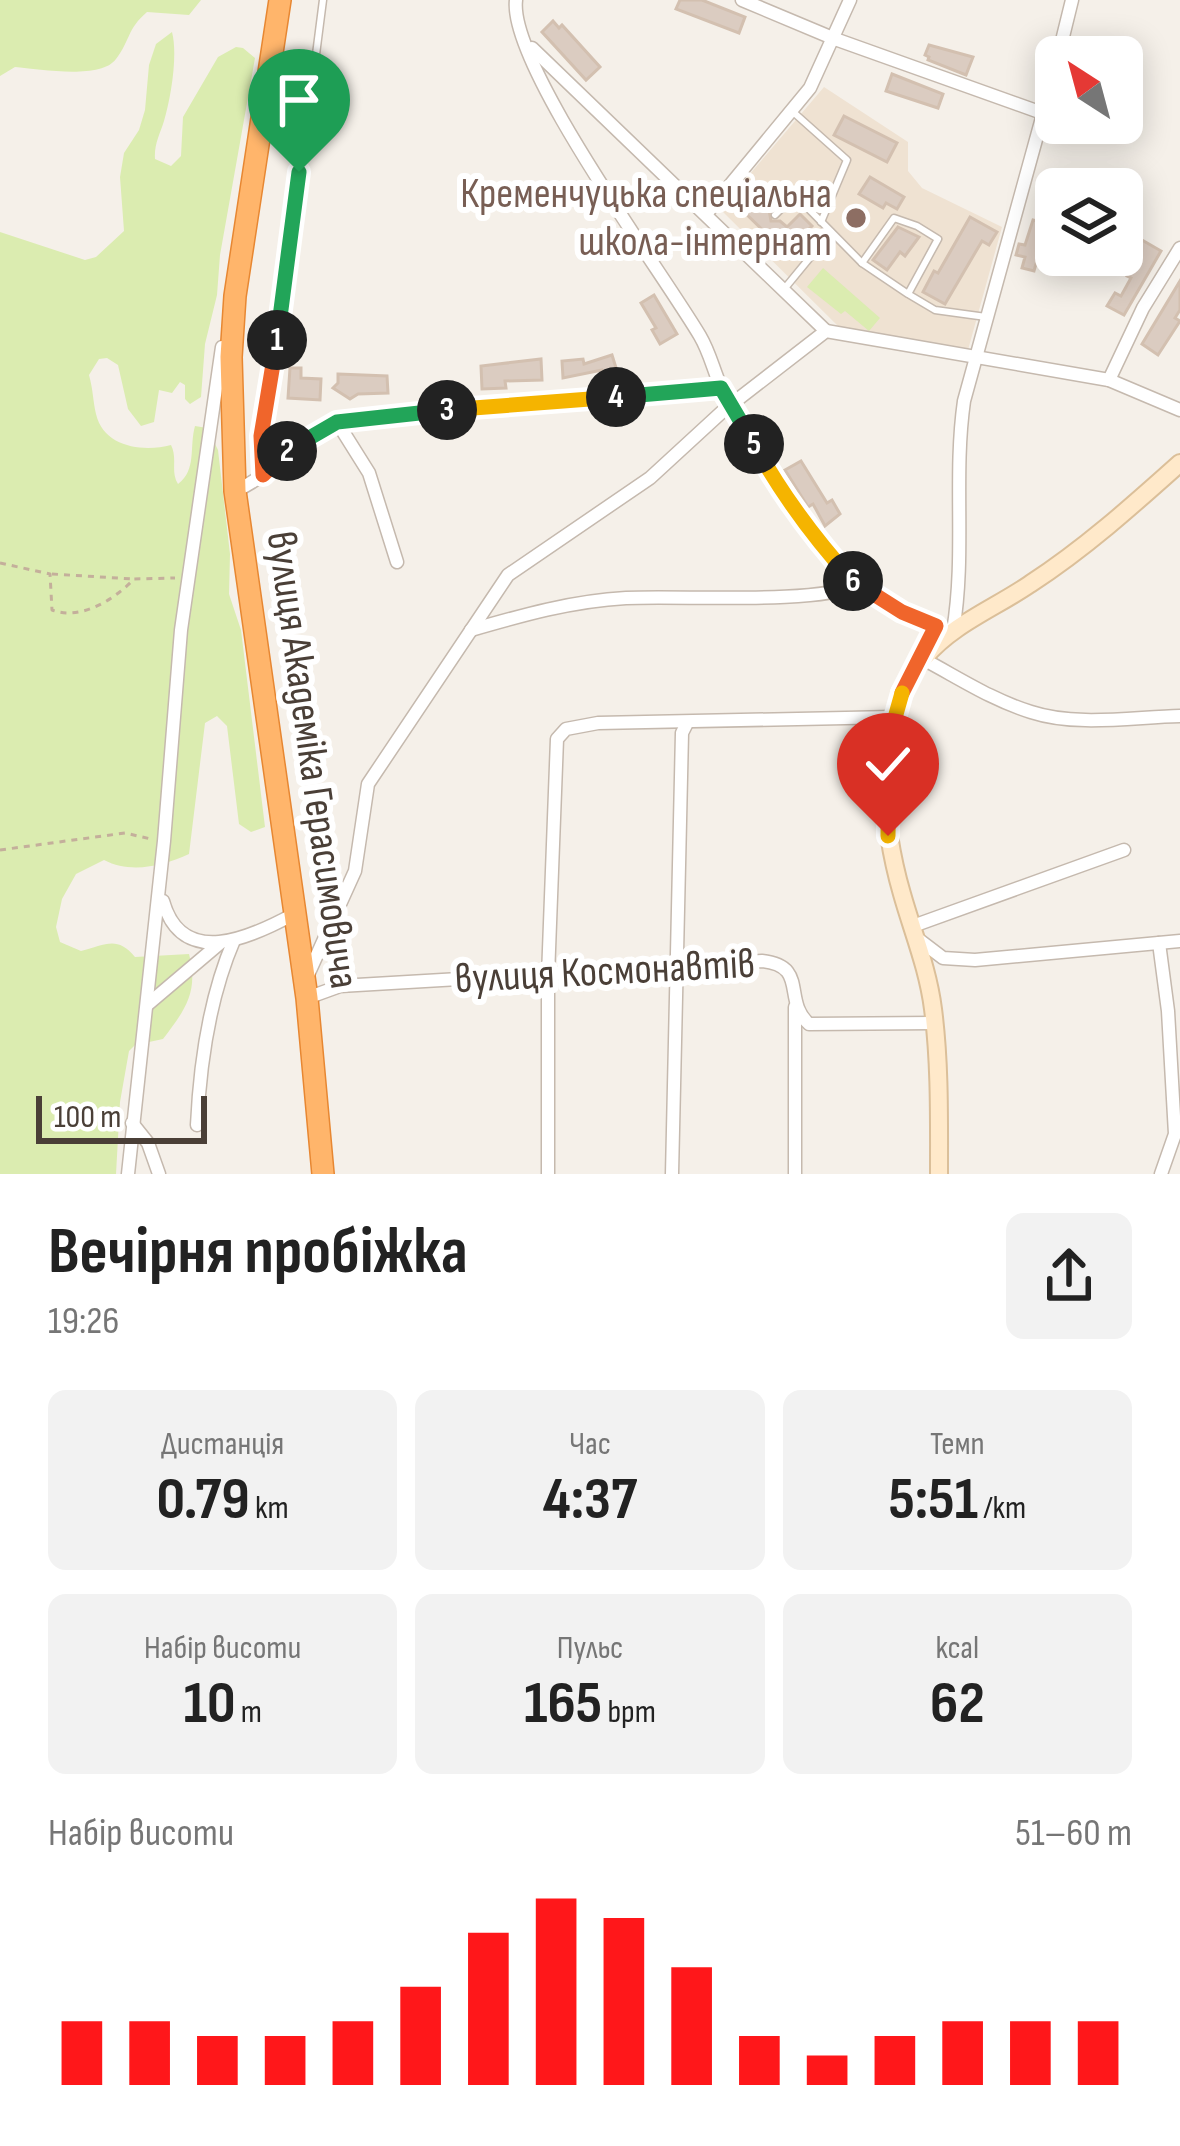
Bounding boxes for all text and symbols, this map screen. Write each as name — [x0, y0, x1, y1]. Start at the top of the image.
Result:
north arrow — [1035, 36, 1143, 144]
map controls — [1035, 36, 1143, 276]
pin — [248, 49, 350, 172]
icon: arrive — [266, 67, 332, 133]
button: layers — [1035, 168, 1143, 276]
place label: Кременчуцька спеціальна школа-інтернат — [460, 169, 832, 268]
marker: Кременчуцька спеціальна школа-інтернат — [843, 205, 869, 231]
pin: 1 — [247, 310, 307, 370]
text: 1 — [271, 320, 283, 360]
pin: 4 — [586, 367, 646, 427]
text: 4 — [608, 377, 624, 417]
pin: 3 — [417, 380, 477, 440]
text: 3 — [440, 390, 454, 430]
pin: 5 — [724, 414, 784, 474]
pin: 2 — [257, 421, 317, 481]
text: 5 — [747, 424, 761, 464]
text: 2 — [280, 431, 294, 471]
street label: вулиця Академіка Герасимовича — [255, 528, 369, 992]
pin: 6 — [823, 551, 883, 611]
text: 6 — [845, 561, 861, 601]
pin — [837, 713, 939, 836]
icon: check — [855, 731, 921, 797]
street label: вулиця Космонавтів — [454, 939, 756, 1005]
scale bar — [36, 1090, 207, 1143]
text: 100 m — [54, 1097, 121, 1137]
text: Вечірня пробіжка — [48, 1213, 468, 1292]
button: share — [1006, 1213, 1132, 1339]
text: 19:26 — [48, 1298, 119, 1345]
text: Дистанція — [161, 1424, 284, 1464]
text: Час — [569, 1424, 611, 1464]
text: Темп — [930, 1424, 985, 1464]
text: 0.79 — [157, 1464, 250, 1536]
text: 4:37 — [543, 1464, 637, 1536]
text: 5:51 — [888, 1464, 978, 1536]
text: km — [250, 1488, 289, 1528]
text: /km — [978, 1488, 1026, 1528]
text: Набір висоти — [144, 1628, 301, 1668]
text: Пульс — [557, 1628, 623, 1668]
text: kcal — [935, 1628, 979, 1668]
text: 10 — [183, 1668, 235, 1740]
text: 165 — [524, 1668, 602, 1740]
text: 62 — [930, 1668, 985, 1740]
text: m — [235, 1692, 262, 1732]
text: bpm — [602, 1692, 656, 1732]
text: Набір висоти — [48, 1810, 234, 1857]
text: 51–60 m — [1015, 1810, 1132, 1857]

